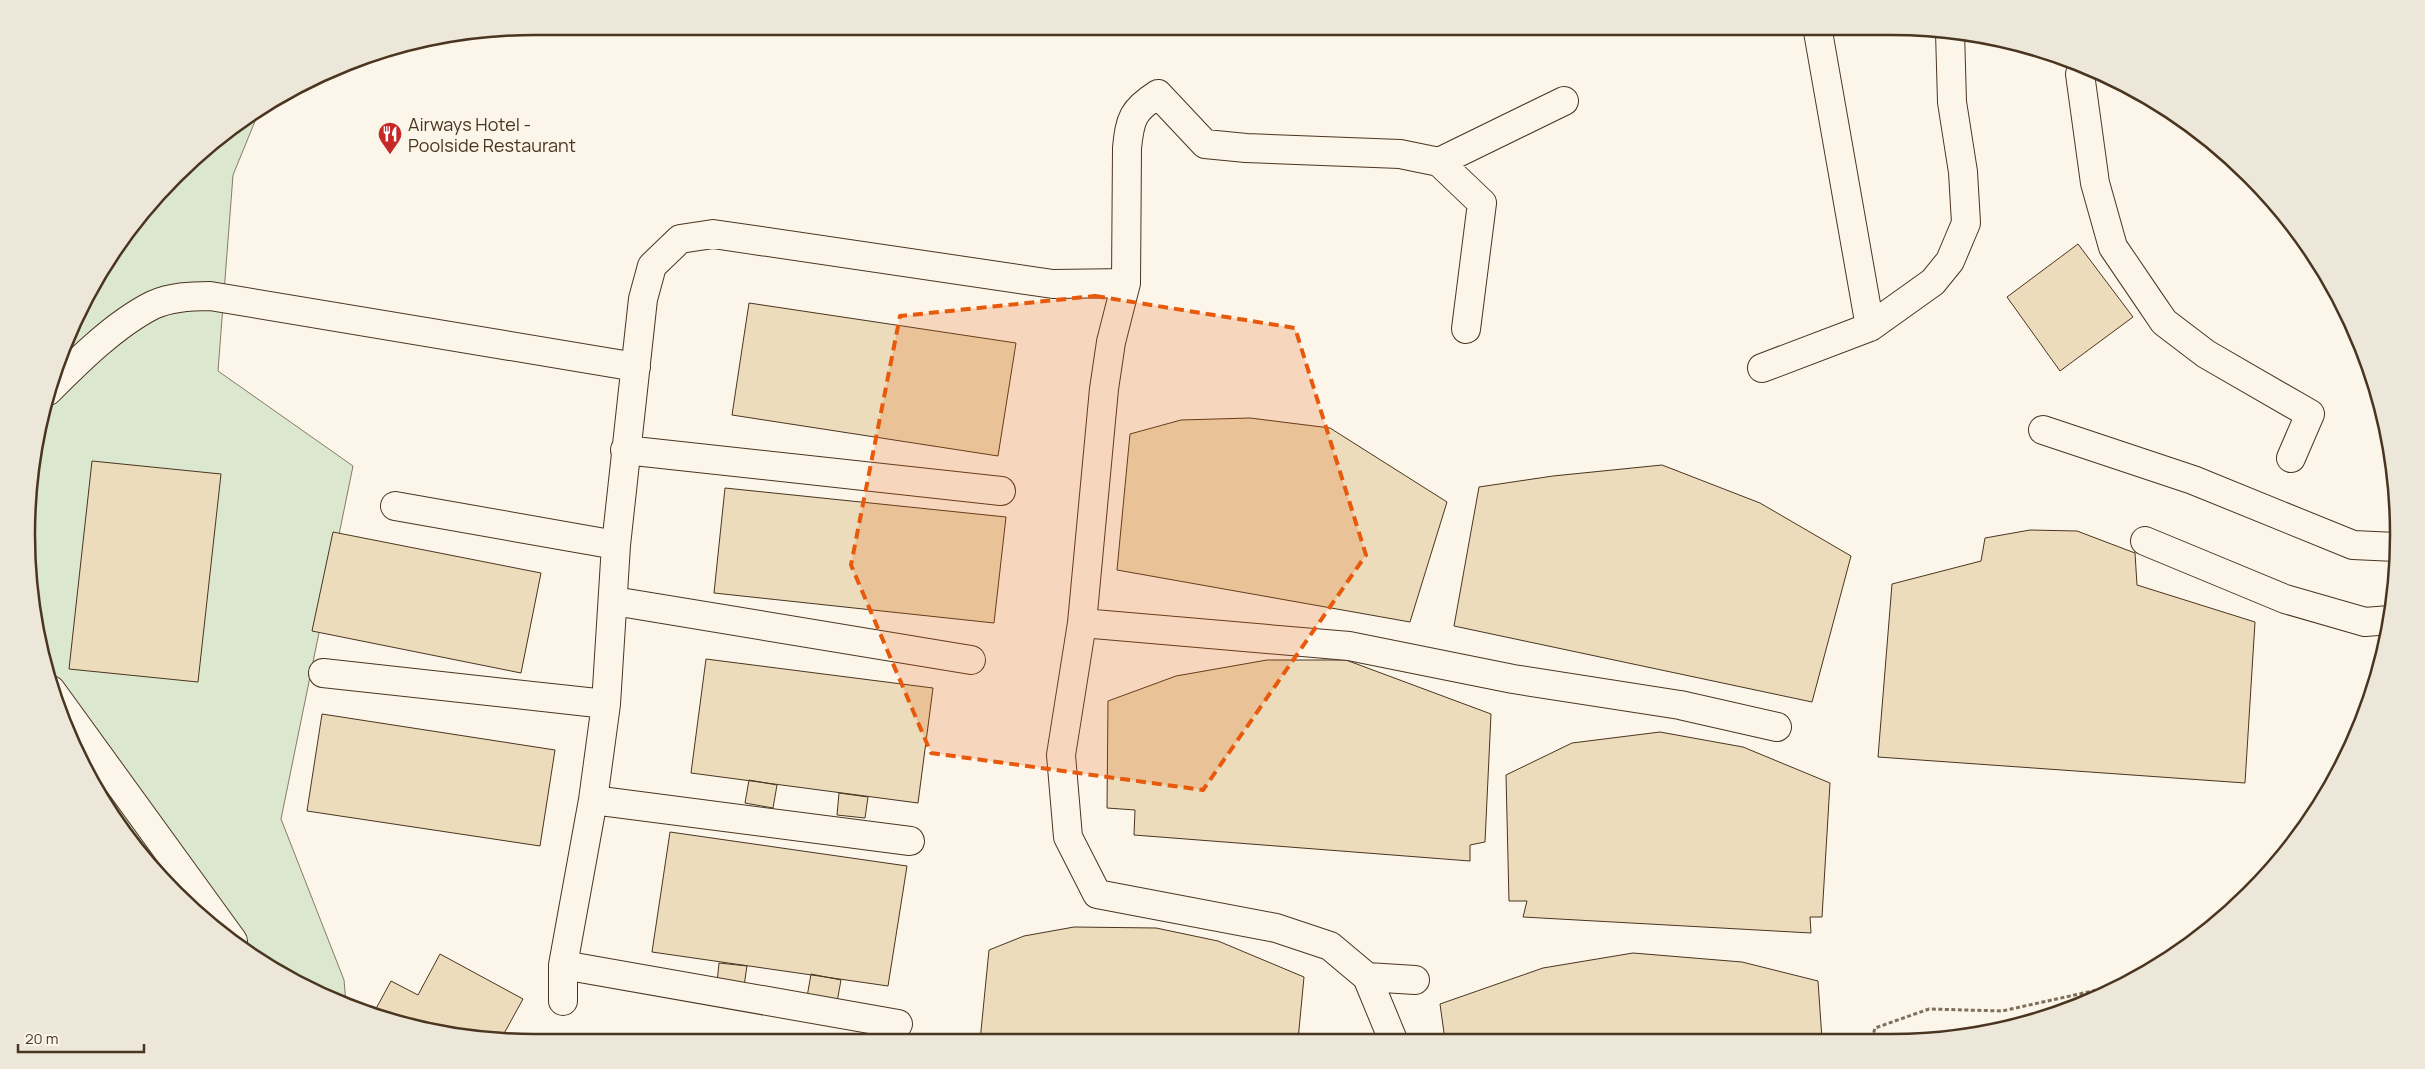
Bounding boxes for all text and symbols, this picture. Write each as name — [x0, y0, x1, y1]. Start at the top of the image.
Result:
place label: Airways Hotel - Poolside Restaurant — [408, 112, 576, 157]
restaurant icon: Airways Hotel - Poolside Restaurant — [377, 121, 403, 155]
scale bar — [18, 1022, 144, 1054]
text: 20 m — [25, 1028, 58, 1049]

